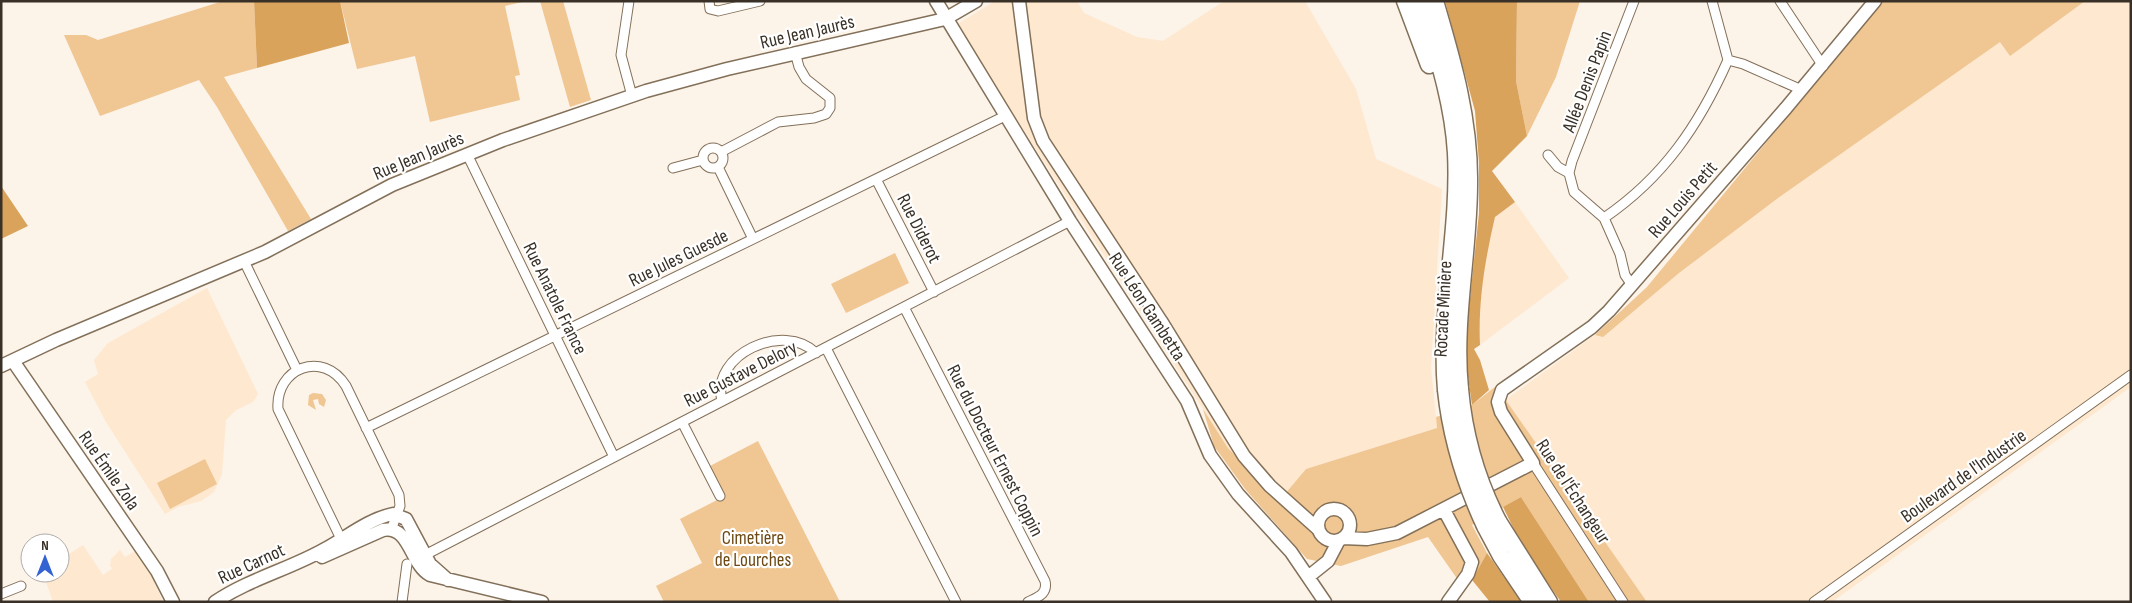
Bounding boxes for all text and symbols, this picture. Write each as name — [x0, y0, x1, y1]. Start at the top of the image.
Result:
street label: Rue Jean Jaurès — [758, 10, 857, 54]
street label: Allée Denis Papin — [1557, 28, 1617, 136]
street label: Rue Jean Jaurès — [370, 127, 467, 186]
street label: Rue Louis Petit — [1644, 157, 1723, 243]
street label: Rue Diderot — [891, 190, 946, 267]
street label: Rue Jules Guesde — [625, 224, 732, 292]
street label: Rue Anatole France — [518, 239, 592, 359]
street label: Rue Léon Gambetta — [1103, 249, 1190, 365]
street label: Rocade Minière — [1429, 260, 1458, 358]
street label: Rue Gustave Delory — [680, 336, 802, 413]
street label: Rue du Docteur Ernest Coppin — [941, 361, 1048, 540]
street label: Boulevard de l'Industrie — [1897, 424, 2031, 528]
street label: Rue Émile Zola — [73, 427, 144, 515]
street label: Rue de l'Échangeur — [1530, 435, 1615, 549]
park label: Cimetière de Lourches — [715, 527, 791, 572]
north arrow — [20, 533, 70, 583]
text: N — [41, 537, 49, 554]
street label: Rue Carnot — [215, 539, 289, 590]

